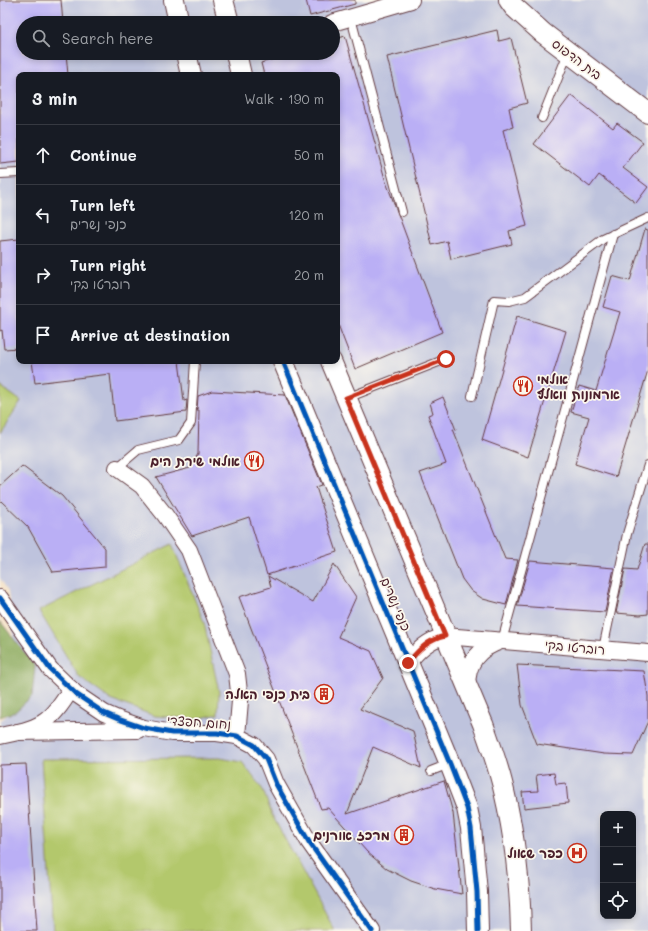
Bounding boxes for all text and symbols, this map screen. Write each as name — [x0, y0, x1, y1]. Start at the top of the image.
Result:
search box — [16, 16, 340, 60]
icon: search — [30, 27, 52, 49]
text: Search here — [62, 28, 153, 48]
street label: בית הדפוס — [549, 34, 606, 83]
text: 3 min — [32, 87, 77, 109]
text: Walk · 190 m — [244, 90, 324, 107]
icon: ahead — [32, 144, 54, 166]
text: Continue — [70, 145, 137, 165]
text: 50 m — [294, 146, 324, 163]
text: Turn left — [70, 195, 135, 215]
icon: left — [32, 204, 54, 226]
text: 120 m — [288, 206, 324, 223]
text: כנפי נשרים — [70, 215, 127, 232]
text: Turn right — [70, 255, 147, 275]
icon: right — [32, 264, 54, 286]
text: 20 m — [294, 266, 324, 283]
text: רוברטו בקי — [70, 275, 130, 292]
icon: arrive — [32, 324, 54, 346]
text: Arrive at destination — [70, 325, 230, 345]
route start — [437, 350, 455, 368]
place label: אולמי ארמונות וואלף — [537, 370, 620, 402]
restaurant icon: אולמי ארמונות וואלף — [512, 375, 534, 397]
restaurant icon: אולמי שירת הים — [243, 450, 265, 472]
place label: אולמי שירת הים — [150, 452, 240, 469]
street label: כנפי נשרים — [378, 574, 415, 633]
street label: רוברטו בקי — [544, 635, 606, 658]
route end — [399, 654, 417, 672]
building icon: בית כנפי האלה — [313, 683, 335, 705]
place label: בית כנפי האלה — [225, 685, 310, 702]
street label: נחום חפצדי — [166, 711, 232, 732]
map controls — [600, 811, 636, 919]
button: + — [600, 811, 636, 847]
building icon: מרכז אורנים — [393, 824, 415, 846]
place label: מרכז אורנים — [313, 826, 390, 843]
hospital icon: כפר שאול — [566, 842, 588, 864]
place label: כפר שאול — [507, 844, 563, 861]
button: − — [600, 847, 636, 883]
button: locate — [600, 883, 636, 919]

